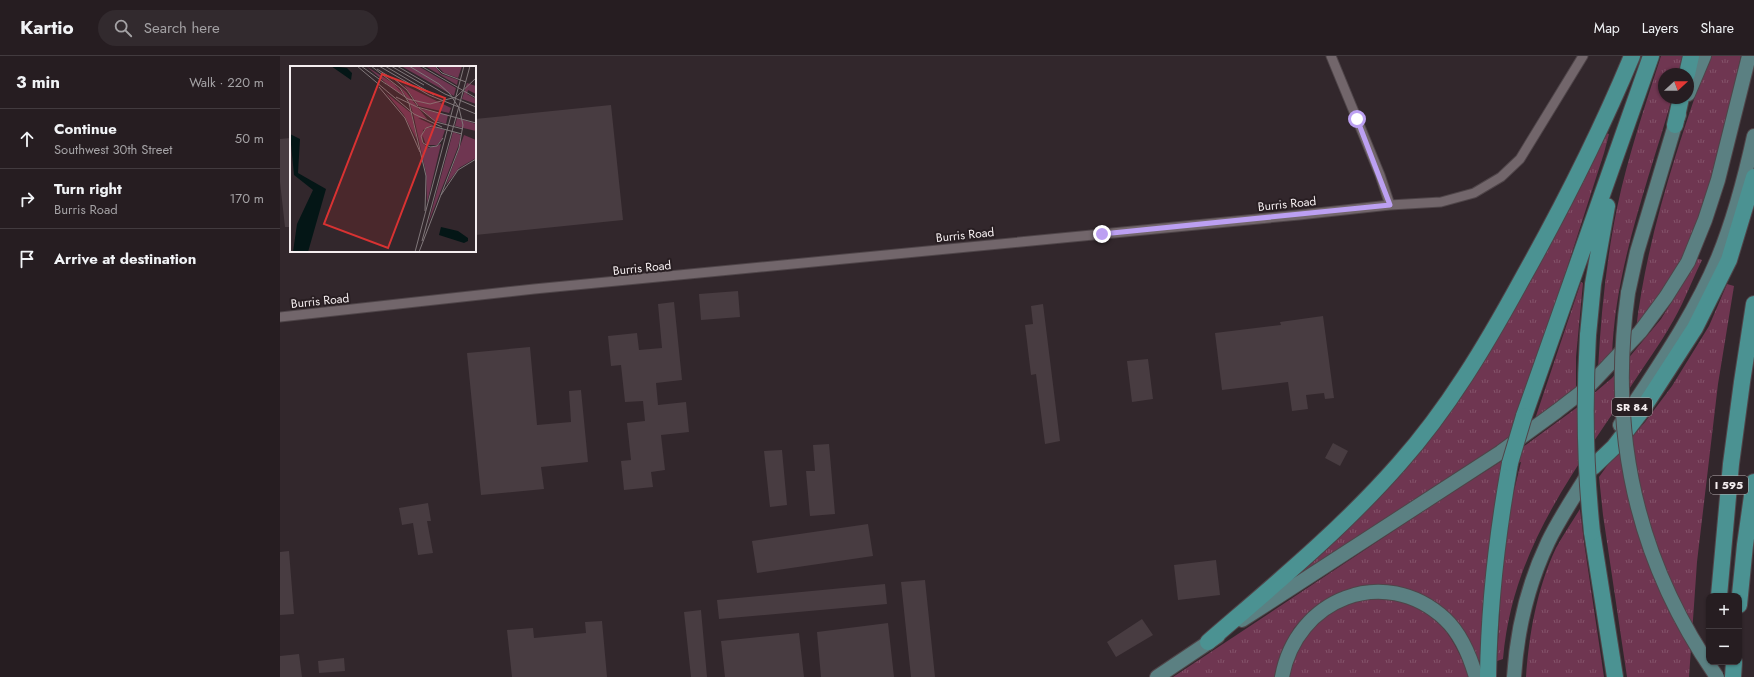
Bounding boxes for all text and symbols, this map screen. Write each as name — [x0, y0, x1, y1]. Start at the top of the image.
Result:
search box — [98, 10, 378, 46]
text: Kartio — [20, 14, 74, 41]
icon: search — [112, 17, 134, 39]
text: Search here — [144, 17, 220, 39]
text: Map — [1594, 18, 1620, 38]
text: Layers — [1642, 18, 1678, 38]
text: Share — [1700, 18, 1734, 38]
inset map — [290, 66, 476, 252]
north arrow — [1658, 68, 1694, 104]
text: 3 min — [16, 70, 60, 94]
text: Walk · 220 m — [189, 73, 264, 92]
route start — [1348, 110, 1366, 128]
text: Continue — [54, 118, 117, 140]
icon: ahead — [16, 128, 38, 150]
text: 50 m — [235, 129, 264, 148]
text: Southwest 30th Street — [54, 140, 172, 159]
text: Turn right — [54, 178, 122, 200]
icon: right — [16, 188, 38, 210]
text: 170 m — [229, 189, 264, 208]
street label: Burris Road — [1257, 192, 1317, 216]
text: Burris Road — [54, 200, 118, 219]
street label: Burris Road — [935, 223, 995, 247]
route end — [1093, 225, 1111, 243]
icon: arrive — [16, 248, 38, 270]
text: Arrive at destination — [54, 248, 196, 270]
street label: Burris Road — [612, 256, 672, 280]
street label: Burris Road — [290, 289, 350, 313]
road number: SR 84 — [1612, 398, 1652, 416]
road number: I 595 — [1710, 476, 1748, 494]
map controls — [1706, 593, 1742, 665]
button: + — [1706, 593, 1742, 629]
button: − — [1706, 629, 1742, 665]

